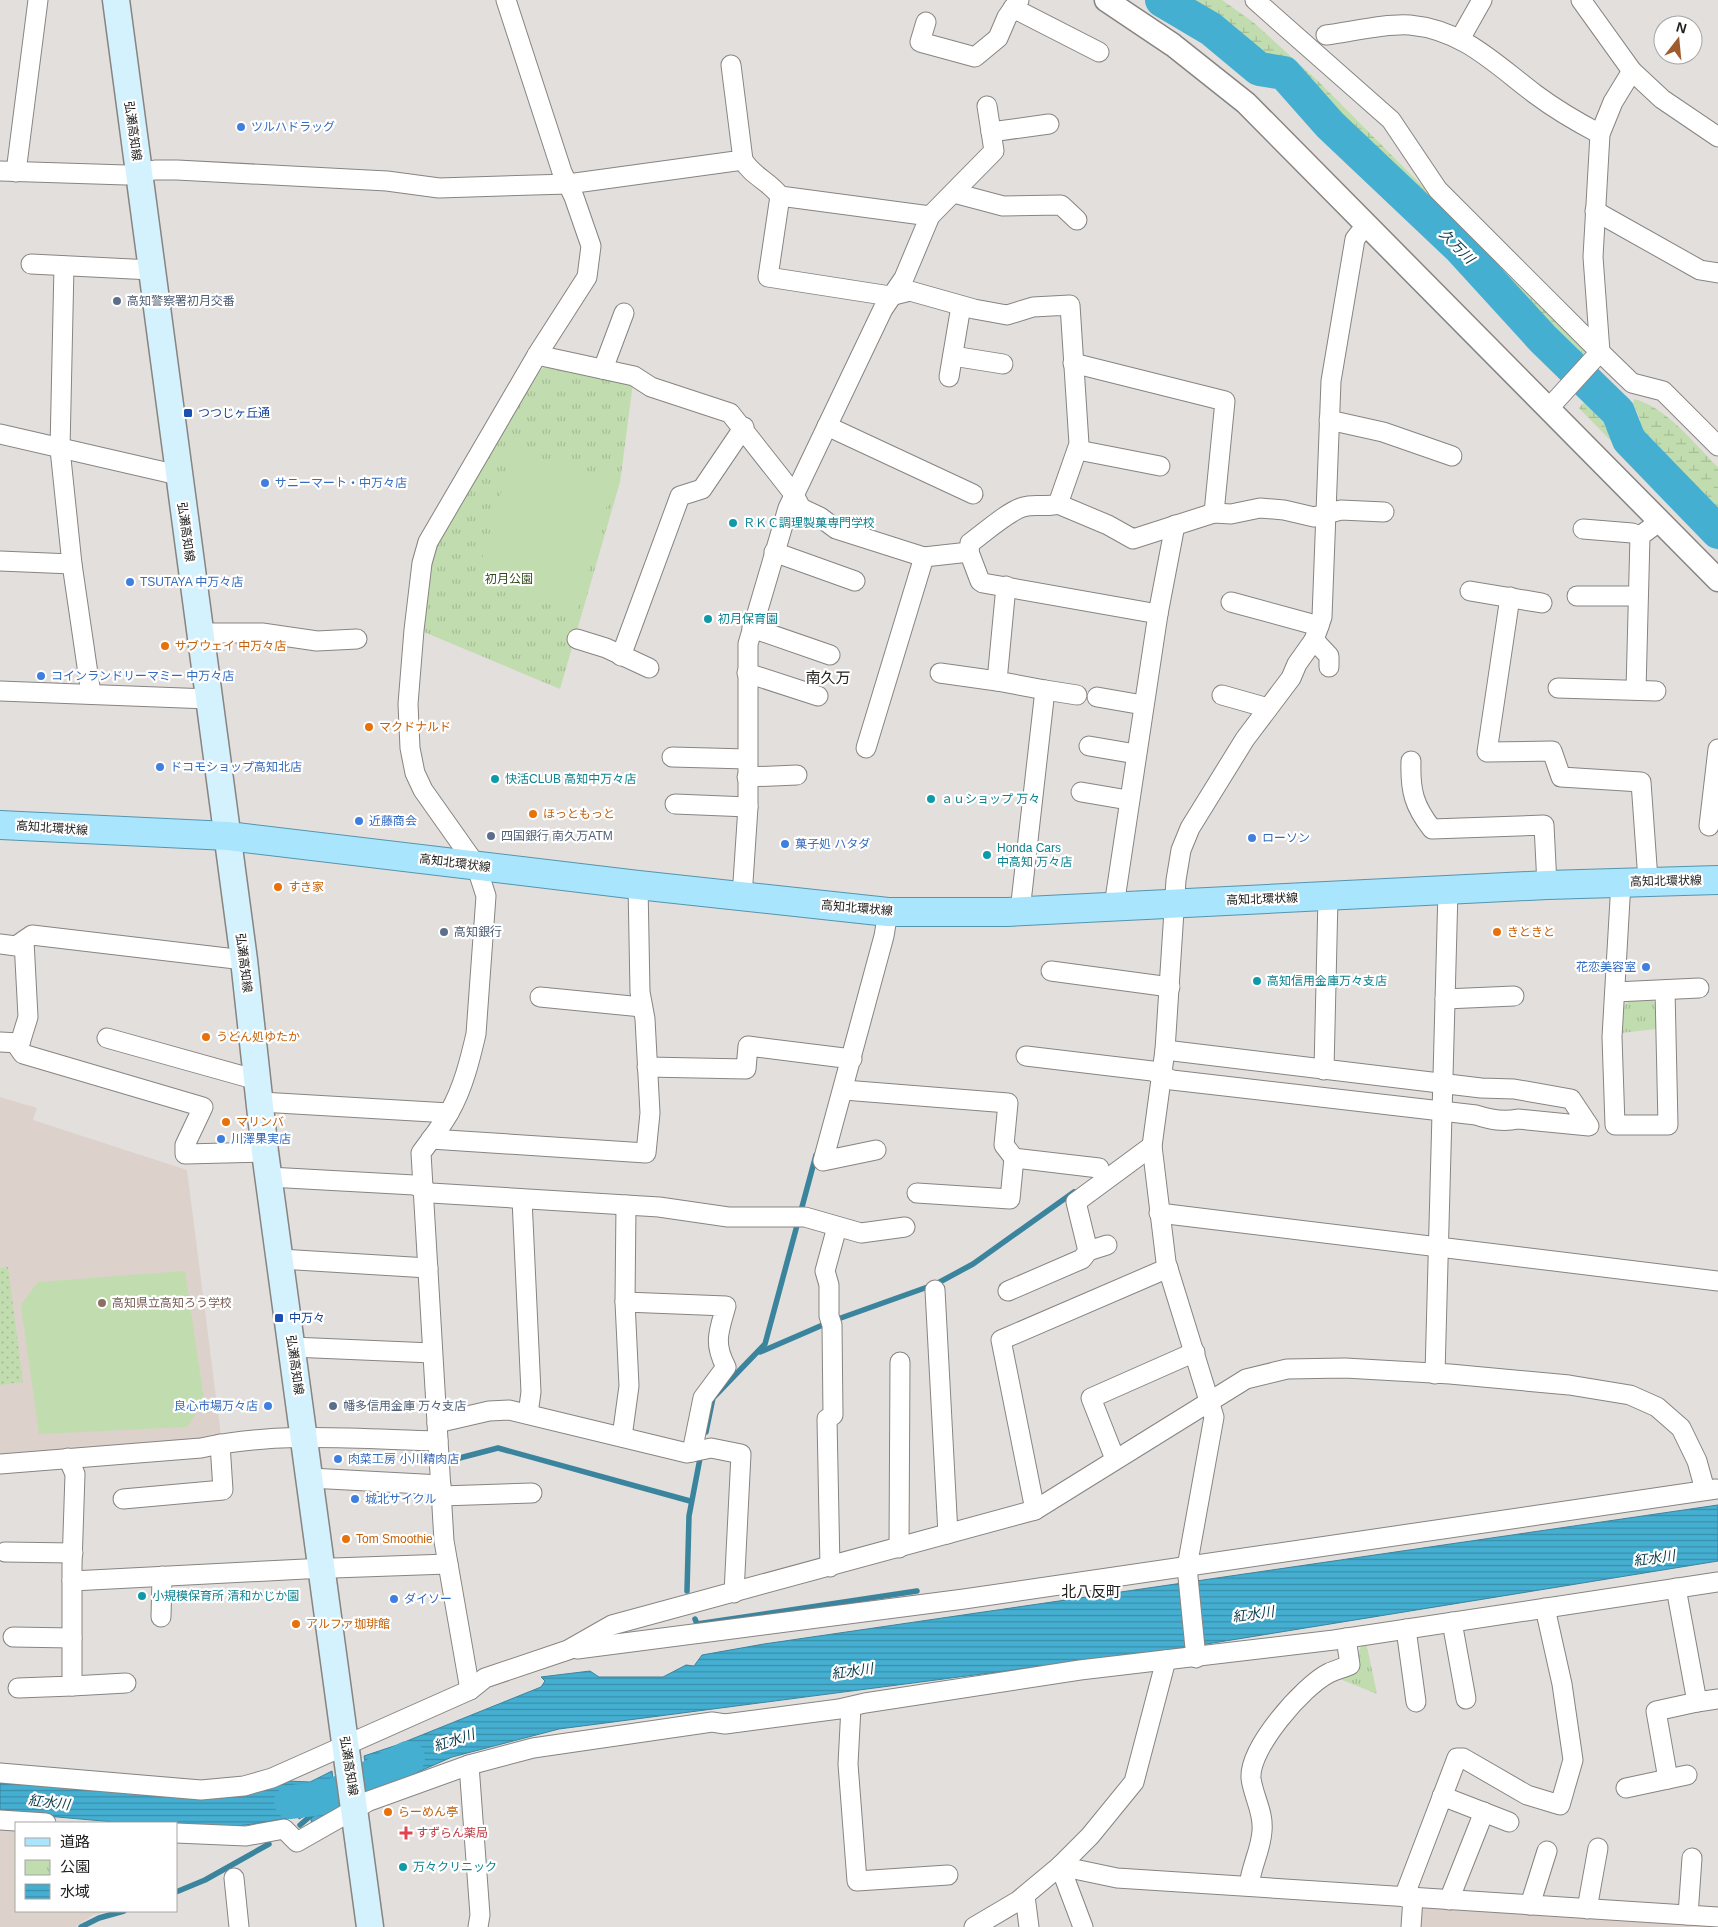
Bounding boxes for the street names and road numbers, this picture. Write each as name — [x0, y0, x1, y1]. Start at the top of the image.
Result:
street label: 弘瀬高知線 — [122, 100, 144, 162]
street label: 弘瀬高知線 — [175, 501, 197, 563]
street label: 高知北環状線 — [16, 819, 88, 837]
street label: 高知北環状線 — [418, 852, 492, 874]
street label: 高知北環状線 — [1630, 873, 1702, 889]
street label: 高知北環状線 — [1226, 891, 1298, 907]
street label: 高知北環状線 — [821, 898, 893, 918]
street label: 弘瀬高知線 — [233, 932, 255, 994]
street label: 弘瀬高知線 — [284, 1334, 306, 1396]
street label: 弘瀬高知線 — [337, 1735, 361, 1797]

